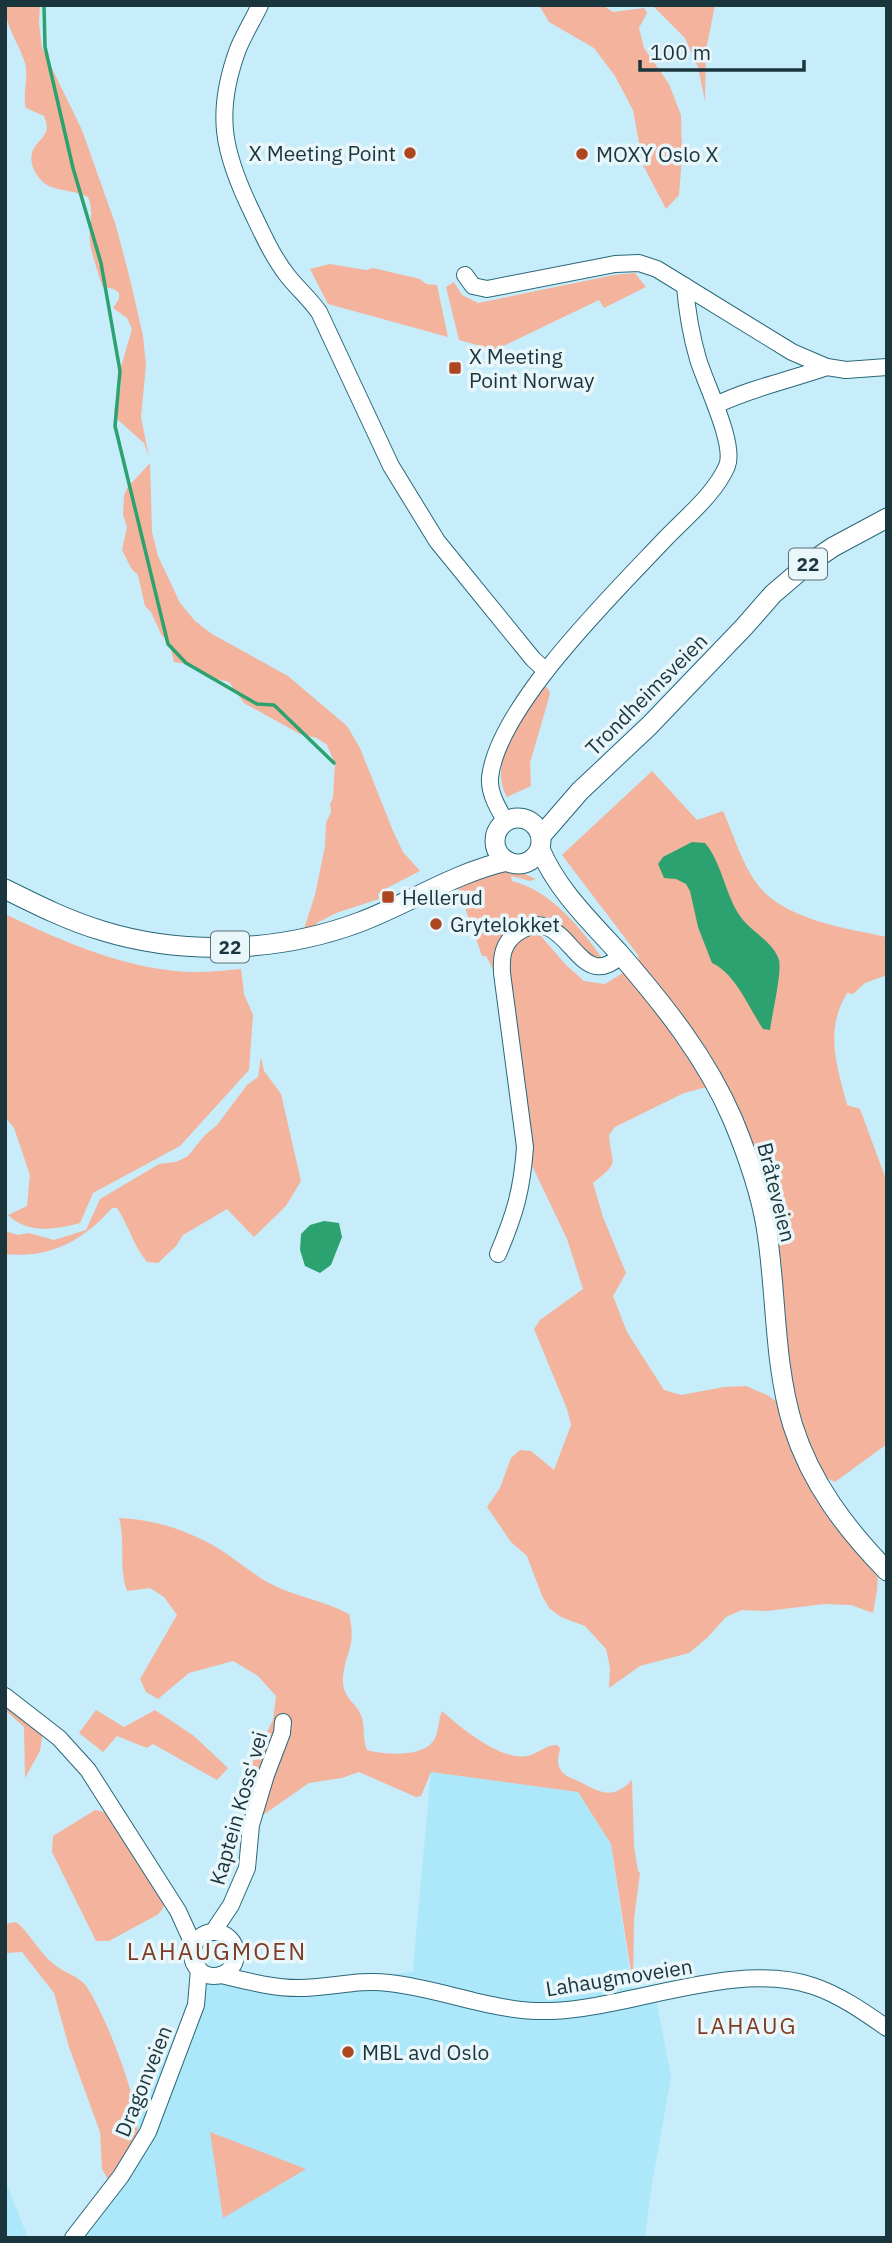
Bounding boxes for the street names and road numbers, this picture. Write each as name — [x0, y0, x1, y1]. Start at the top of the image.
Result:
road number: 22 — [789, 548, 827, 580]
street label: Trondheimsveien — [579, 627, 713, 761]
road number: 22 — [211, 931, 249, 962]
street label: Bråteveien — [751, 1139, 803, 1245]
street label: Kaptein Koss' vei — [203, 1728, 273, 1888]
street label: Lahaugmoveien — [544, 1952, 694, 2002]
street label: Dragonveien — [108, 2021, 178, 2141]

